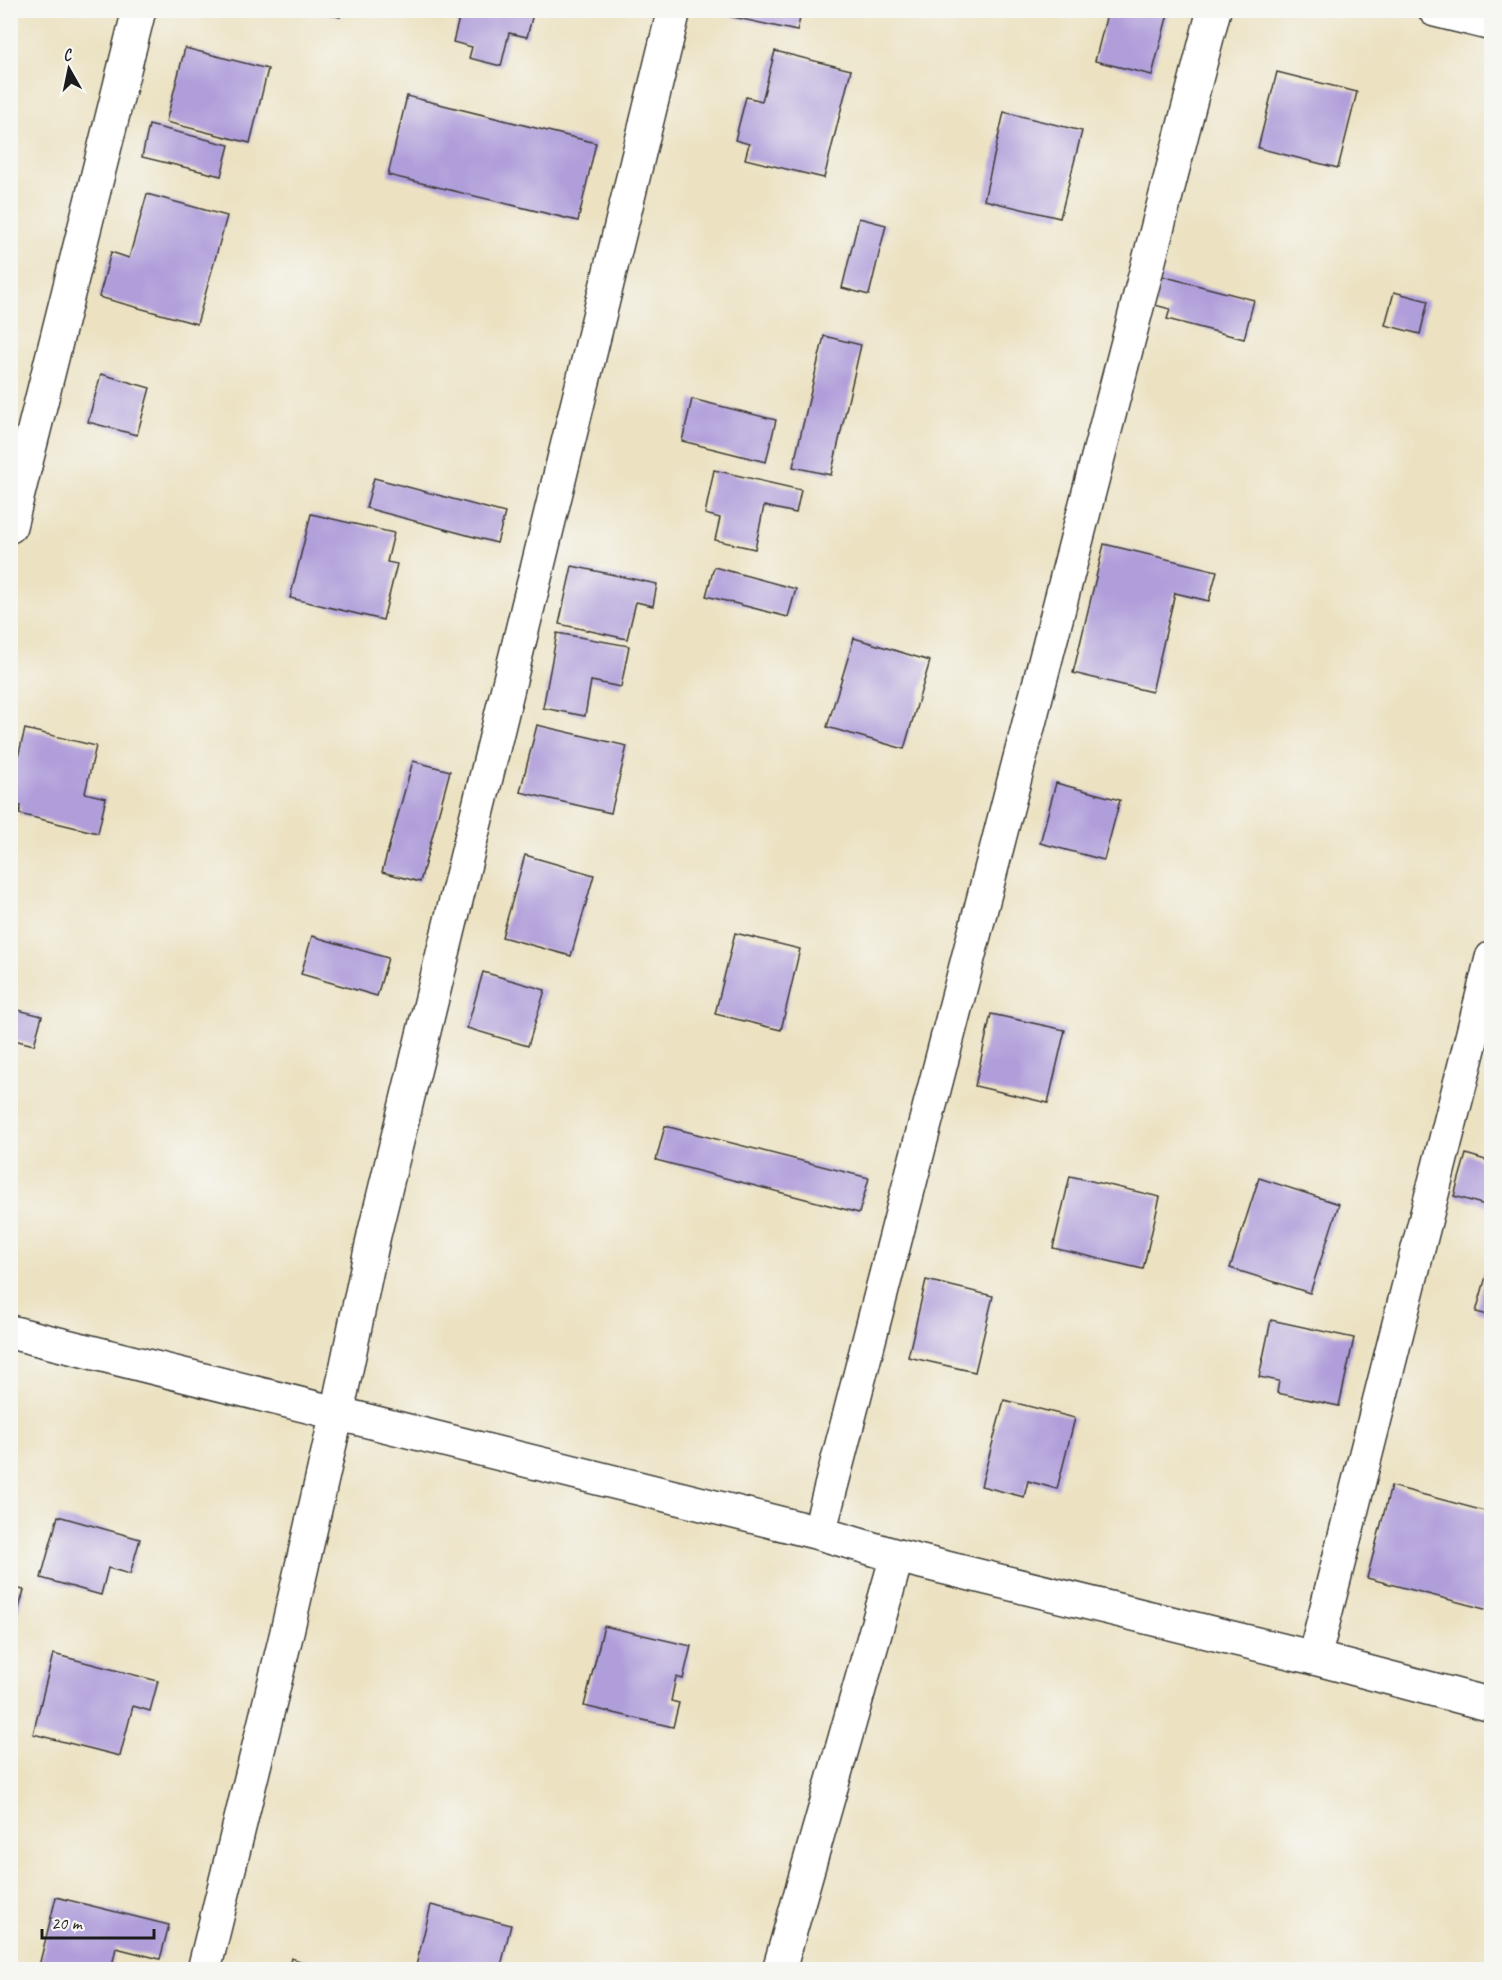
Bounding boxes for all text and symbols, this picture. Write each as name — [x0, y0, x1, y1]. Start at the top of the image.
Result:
north arrow — [39, 39, 99, 99]
text: С — [61, 44, 74, 66]
scale bar — [42, 1902, 154, 1940]
text: 20 m — [51, 1912, 84, 1934]

